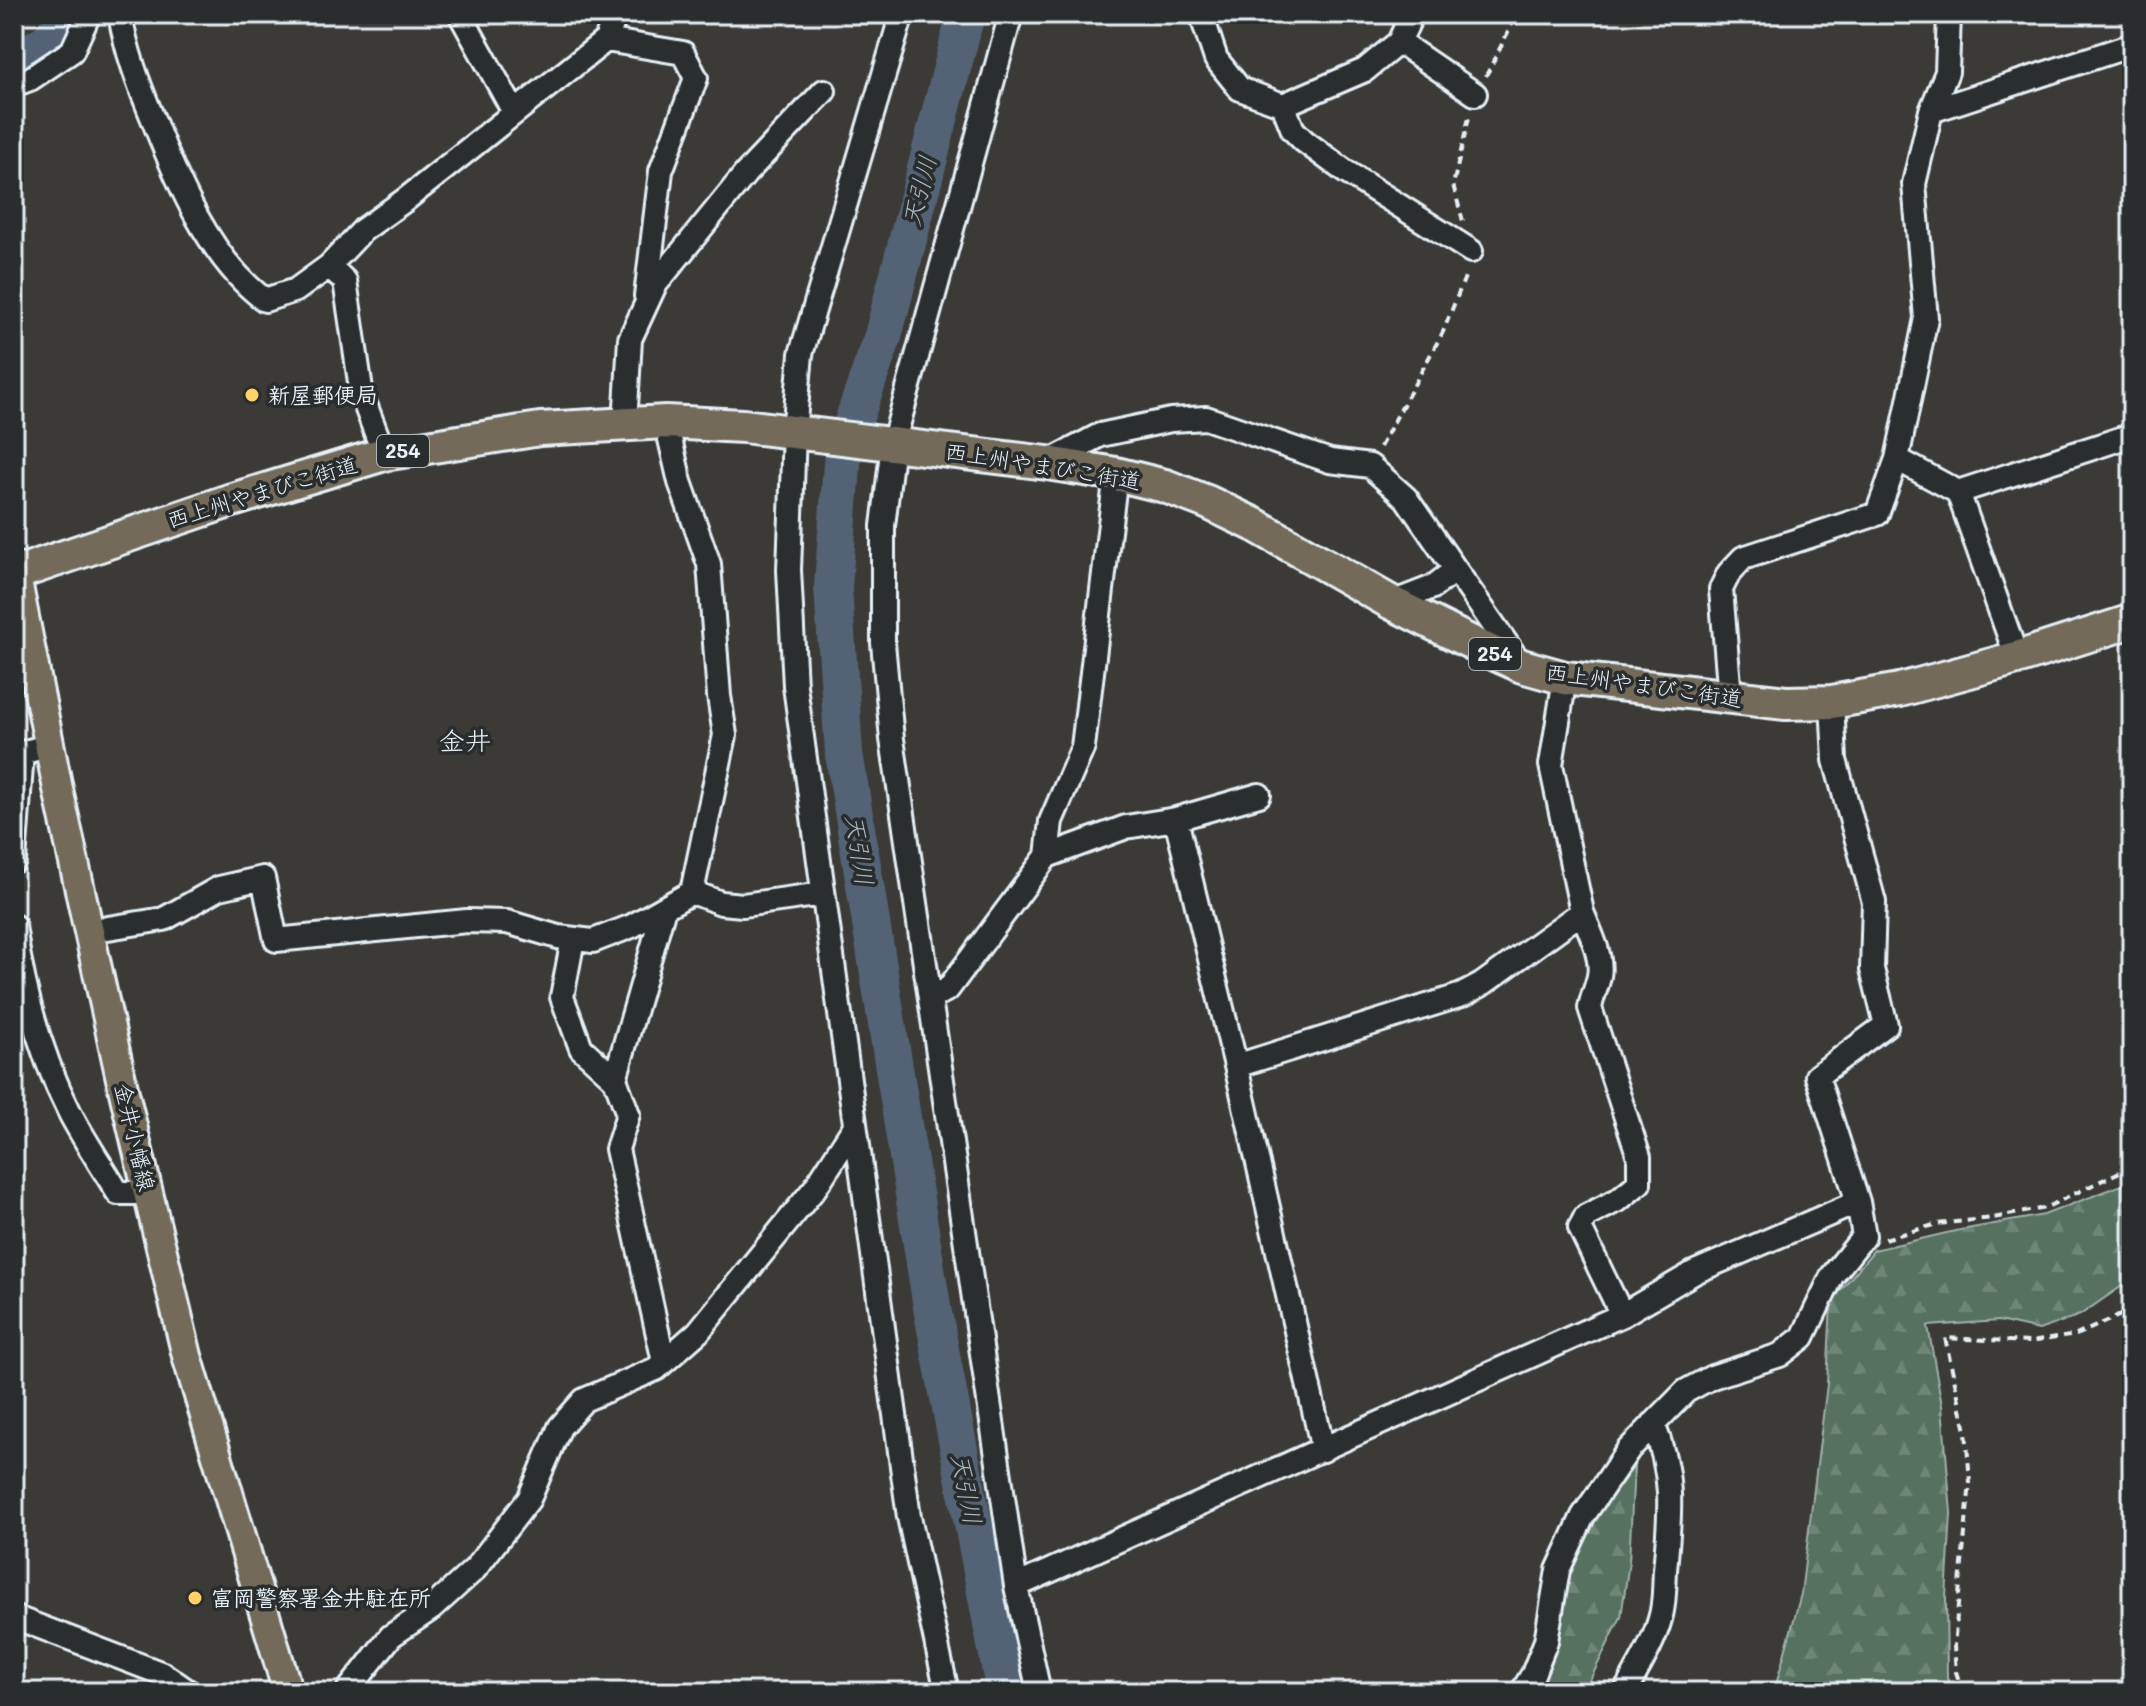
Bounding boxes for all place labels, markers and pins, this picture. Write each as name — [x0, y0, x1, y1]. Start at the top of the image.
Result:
place label: 新屋郵便局 — [268, 380, 378, 409]
marker: 新屋郵便局 — [243, 386, 261, 404]
place label: 富岡警察署金井駐在所 — [211, 1583, 431, 1612]
marker: 富岡警察署金井駐在所 — [186, 1589, 204, 1607]

